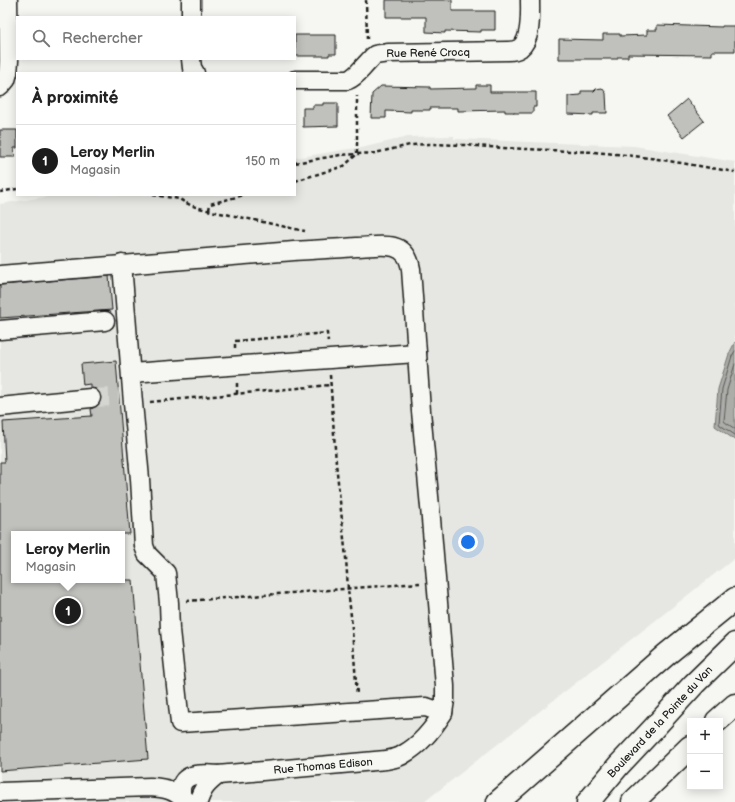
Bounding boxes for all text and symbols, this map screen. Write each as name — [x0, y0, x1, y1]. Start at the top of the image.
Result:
search box — [16, 16, 296, 60]
icon: search — [30, 27, 52, 49]
text: Rechercher — [62, 29, 142, 48]
street label: Rue René Crocq — [386, 46, 470, 60]
text: À proximité — [32, 88, 118, 108]
text: Leroy Merlin — [70, 143, 155, 162]
text: 1 — [42, 153, 48, 169]
text: 150 m — [246, 153, 280, 169]
text: Magasin — [70, 162, 120, 178]
popup — [11, 531, 125, 583]
your location — [458, 532, 478, 552]
text: Leroy Merlin — [26, 540, 111, 559]
text: Magasin — [26, 559, 76, 575]
pin: 1 — [55, 596, 81, 626]
street label: Boulevard de la Pointe du Van — [605, 663, 715, 781]
map controls — [687, 718, 723, 790]
button: + — [687, 718, 723, 754]
button: − — [687, 754, 723, 790]
street label: Rue Thomas Edison — [273, 755, 373, 777]

